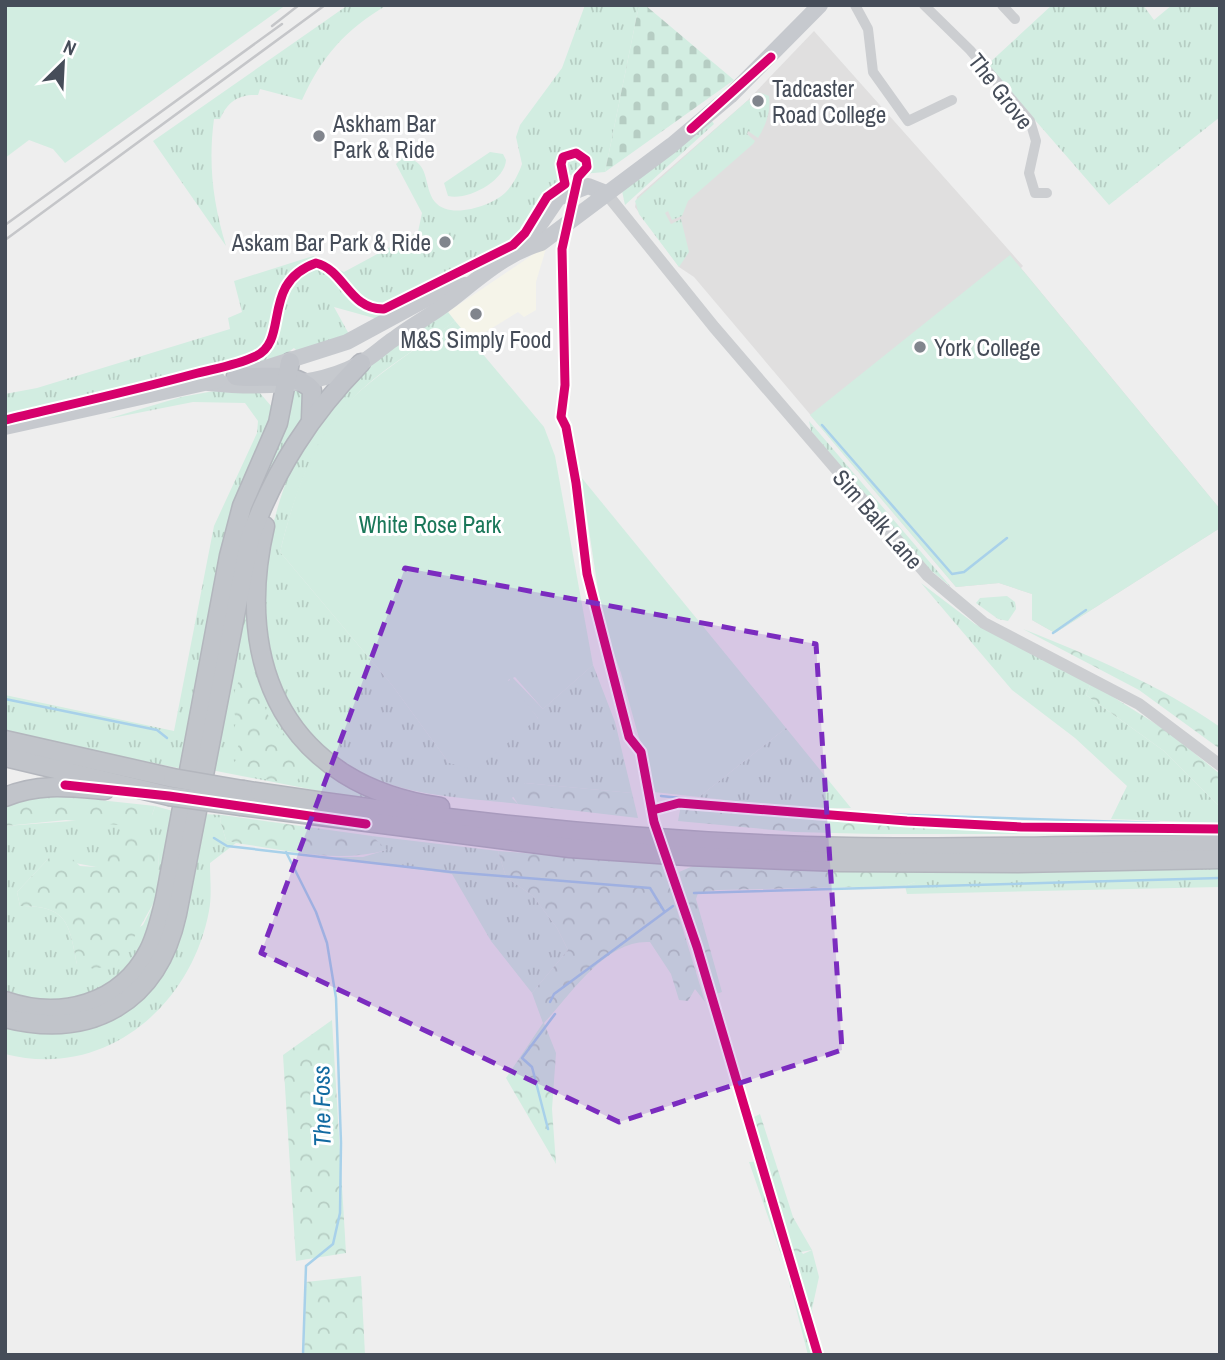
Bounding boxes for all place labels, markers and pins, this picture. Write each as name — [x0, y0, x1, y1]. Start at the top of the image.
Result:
place label: Tadcaster Road College — [772, 73, 886, 130]
marker: Tadcaster Road College — [750, 93, 766, 109]
place label: Askham Bar Park & Ride — [332, 108, 436, 165]
marker: Askham Bar Park & Ride — [311, 128, 327, 144]
place label: Askam Bar Park & Ride — [231, 227, 431, 258]
marker: Askam Bar Park & Ride — [437, 234, 453, 250]
marker: M&S Simply Food — [468, 306, 484, 322]
place label: M&S Simply Food — [400, 324, 552, 355]
place label: York College — [934, 332, 1040, 363]
marker: York College — [912, 339, 928, 355]

